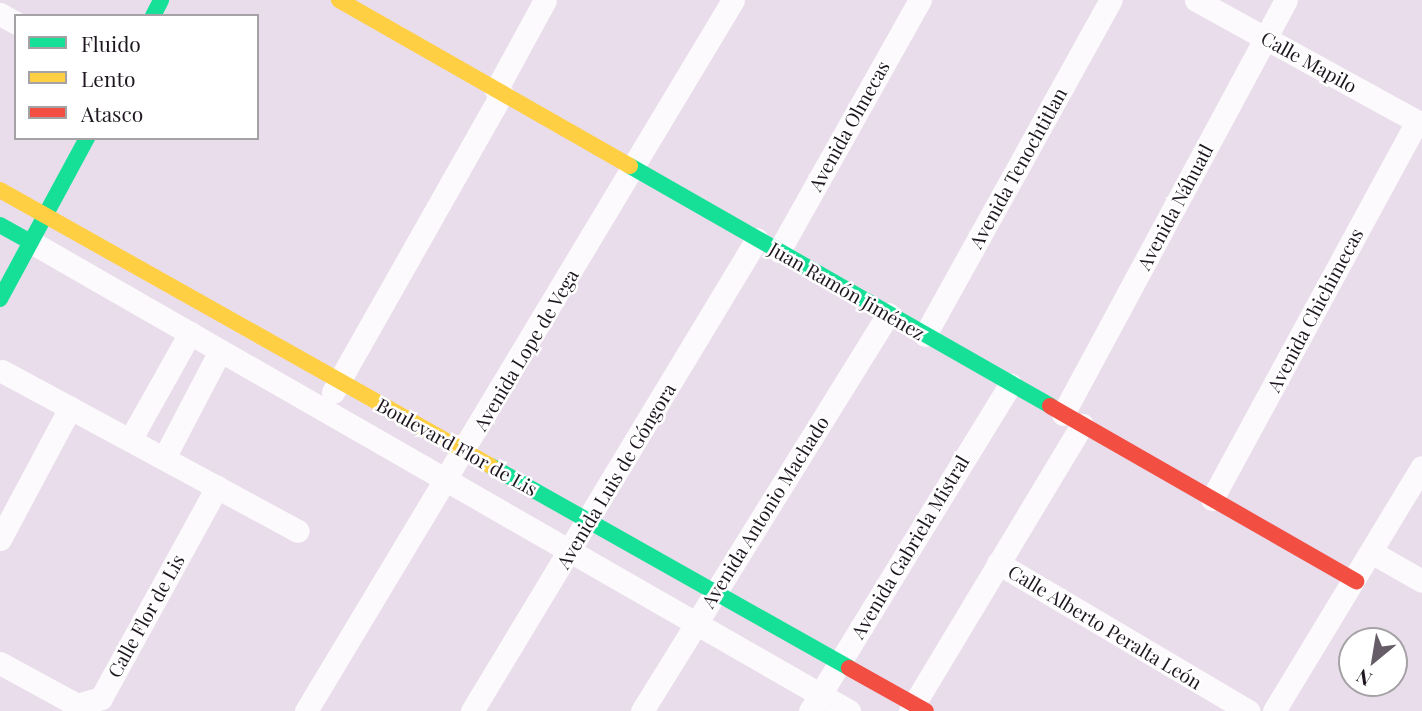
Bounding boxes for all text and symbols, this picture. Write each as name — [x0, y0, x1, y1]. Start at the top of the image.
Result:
legend — [14, 14, 259, 140]
street label: Calle Mapilo — [1257, 26, 1361, 98]
text: Fluido — [81, 29, 141, 57]
street label: Avenida Olmecas — [804, 57, 894, 195]
text: Lento — [81, 64, 135, 92]
street label: Avenida Tenochtitlan — [964, 83, 1072, 253]
text: Atasco — [81, 99, 143, 127]
street label: Avenida Náhuatl — [1132, 140, 1218, 274]
street label: Avenida Chichimecas — [1262, 224, 1368, 396]
street label: Juan Ramón Jiménez — [765, 237, 929, 345]
street label: Avenida Lope de Vega — [469, 265, 583, 435]
street label: Avenida Luis de Góngora — [552, 379, 680, 573]
street label: Boulevard Flor de Lis — [372, 393, 542, 501]
street label: Avenida Antonio Machado — [696, 412, 834, 612]
street label: Avenida Gabriela Mistral — [846, 451, 974, 643]
street label: Calle Flor de Lis — [103, 550, 189, 682]
street label: Calle Alberto Peralta León — [1004, 560, 1206, 694]
north arrow — [1338, 627, 1408, 697]
text: N — [1351, 664, 1376, 693]

